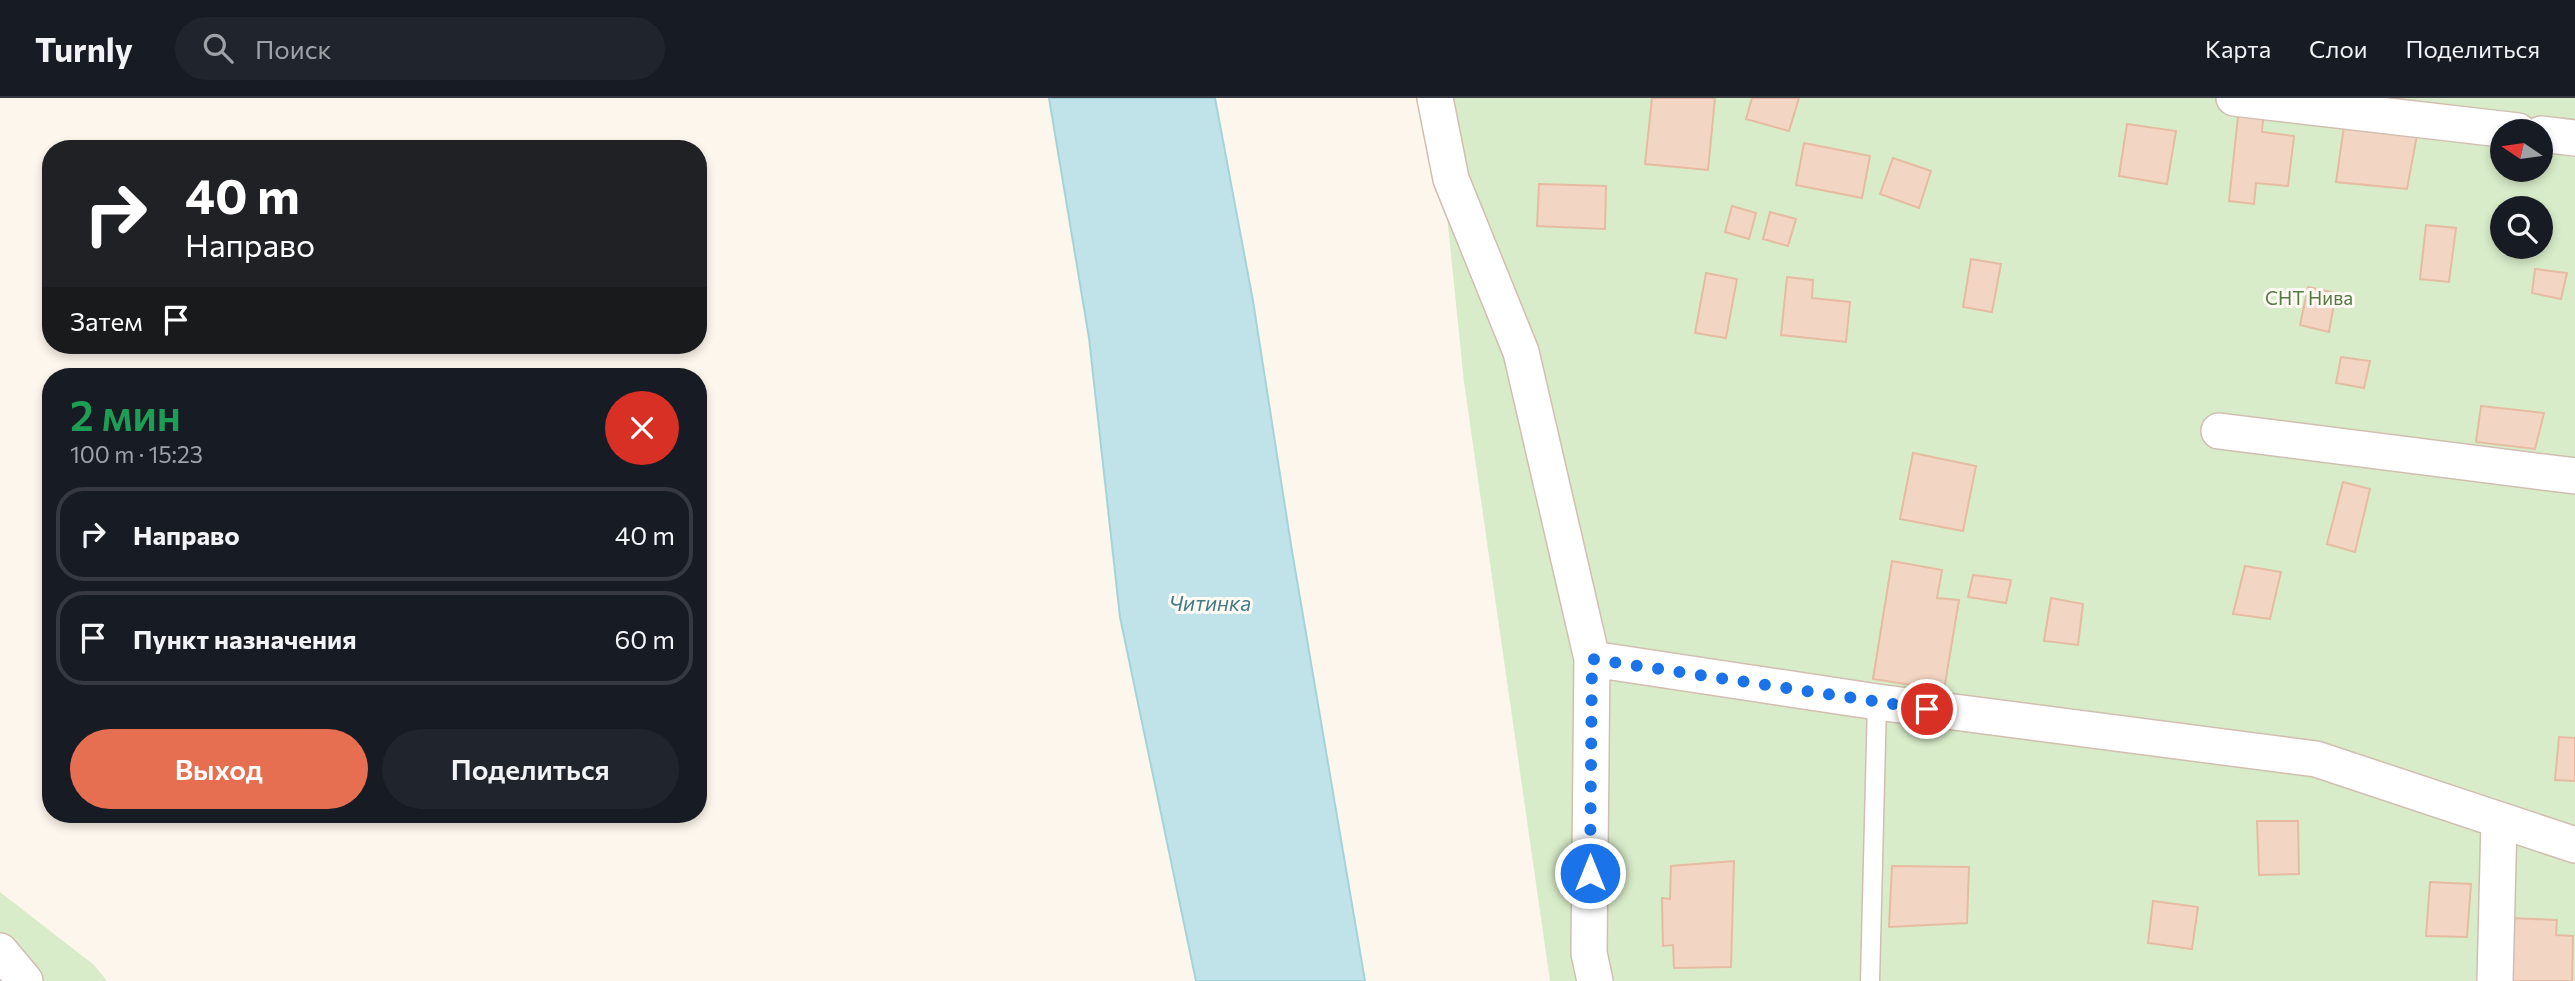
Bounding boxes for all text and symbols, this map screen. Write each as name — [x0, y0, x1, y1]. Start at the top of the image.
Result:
search box — [175, 17, 665, 80]
text: Turnly — [35, 28, 133, 69]
icon: search — [199, 29, 237, 67]
text: Поиск — [255, 33, 332, 64]
text: Карта — [2205, 34, 2271, 63]
text: Слои — [2309, 34, 2367, 63]
text: Поделиться — [2405, 34, 2540, 63]
north arrow — [2490, 119, 2553, 182]
map controls — [2490, 119, 2553, 259]
text: 40 m — [185, 164, 300, 224]
icon: right — [70, 168, 161, 259]
button: search — [2490, 196, 2553, 259]
text: Направо — [185, 224, 315, 264]
park label: СНТ Нива — [2265, 286, 2353, 309]
icon: arrive — [157, 301, 195, 339]
text: Затем — [70, 305, 143, 336]
text: 2 мин — [70, 388, 181, 440]
button: close — [605, 391, 679, 465]
text: 100 m · 15:23 — [70, 440, 203, 468]
icon: right — [74, 515, 112, 553]
text: Направо — [133, 519, 240, 550]
text: 40 m — [615, 519, 675, 550]
water label: Читинка — [1169, 590, 1251, 615]
icon: arrive — [74, 619, 112, 657]
text: Пункт назначения — [133, 623, 357, 654]
text: 60 m — [615, 623, 675, 654]
pin — [1897, 679, 1957, 739]
icon: arrive — [1908, 690, 1946, 728]
button: Выход — [70, 729, 368, 809]
button: Поделиться — [382, 729, 679, 809]
position arrow — [1553, 836, 1627, 910]

